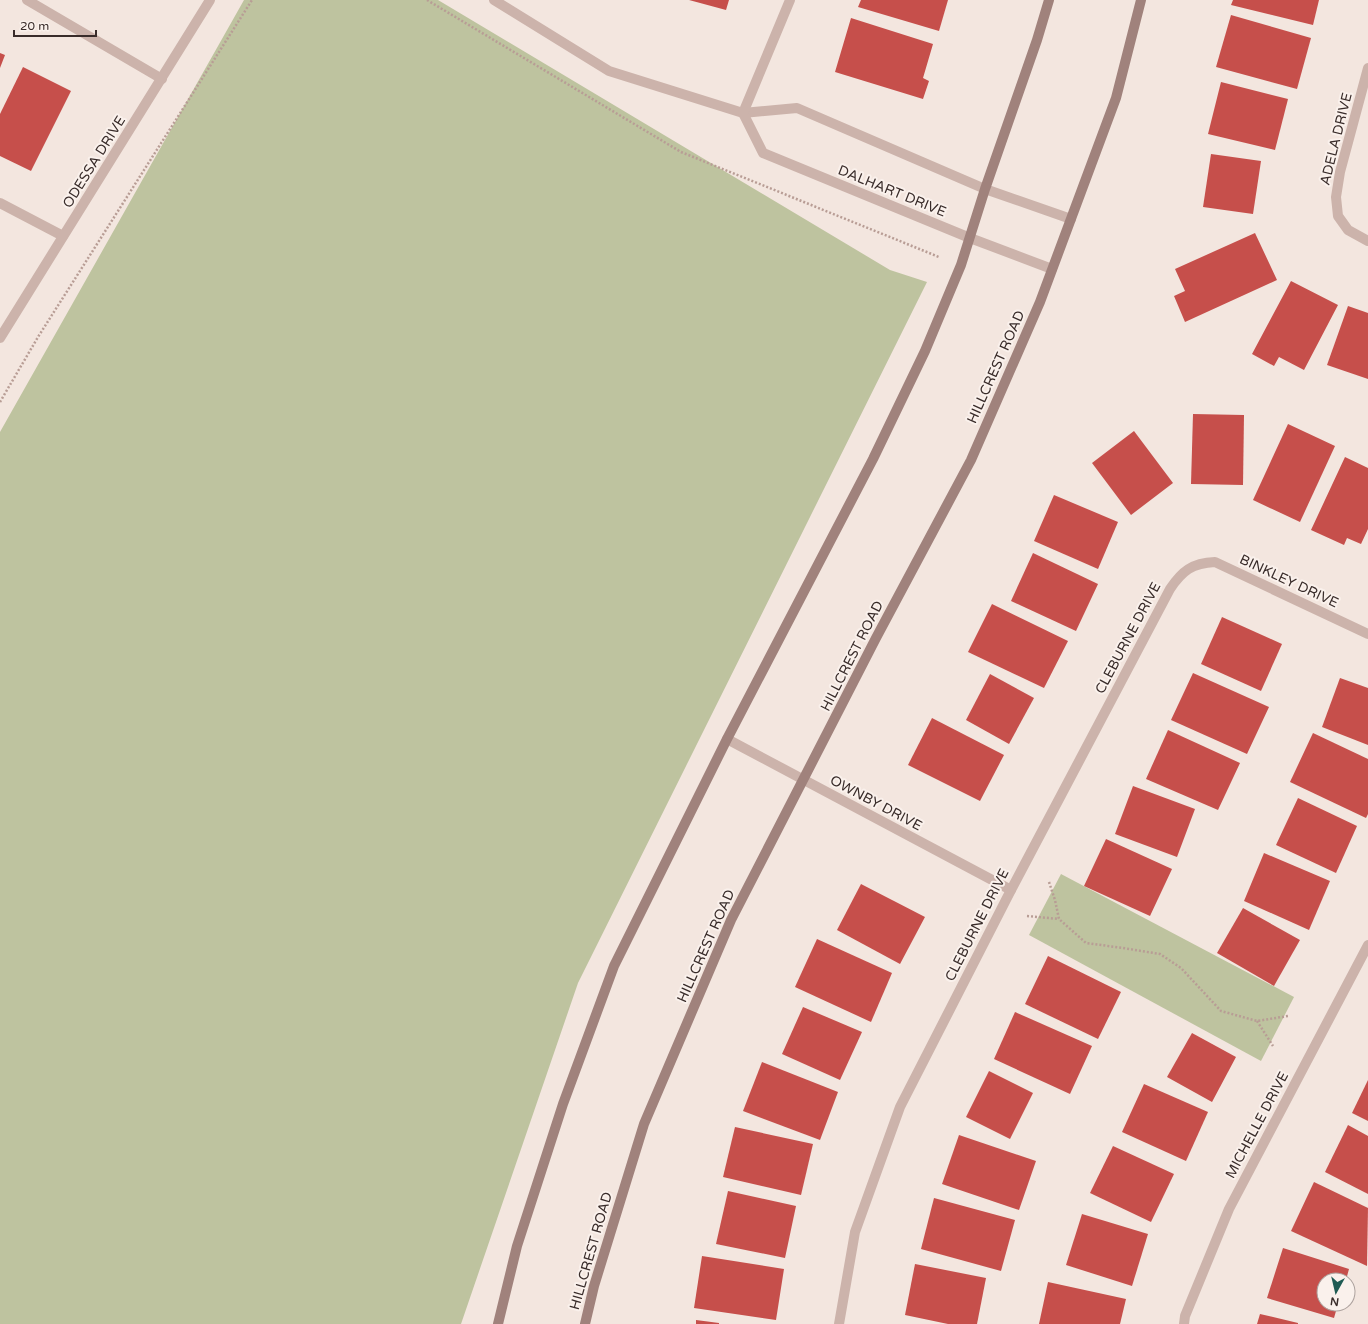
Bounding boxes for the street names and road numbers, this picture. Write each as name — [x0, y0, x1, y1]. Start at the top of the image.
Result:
street label: ADELA DRIVE — [1316, 91, 1356, 187]
street label: ODESSA DRIVE — [59, 113, 129, 211]
street label: DALHART DRIVE — [835, 162, 949, 220]
street label: HILLCREST ROAD — [963, 308, 1029, 426]
street label: BINKLEY DRIVE — [1237, 551, 1341, 611]
street label: CLEBURNE DRIVE — [1091, 579, 1165, 697]
street label: HILLCREST ROAD — [817, 598, 887, 714]
street label: OWNBY DRIVE — [827, 772, 925, 834]
street label: CLEBURNE DRIVE — [941, 866, 1013, 984]
street label: HILLCREST ROAD — [673, 887, 739, 1005]
street label: MICHELLE DRIVE — [1222, 1069, 1292, 1181]
street label: HILLCREST ROAD — [566, 1190, 616, 1312]

